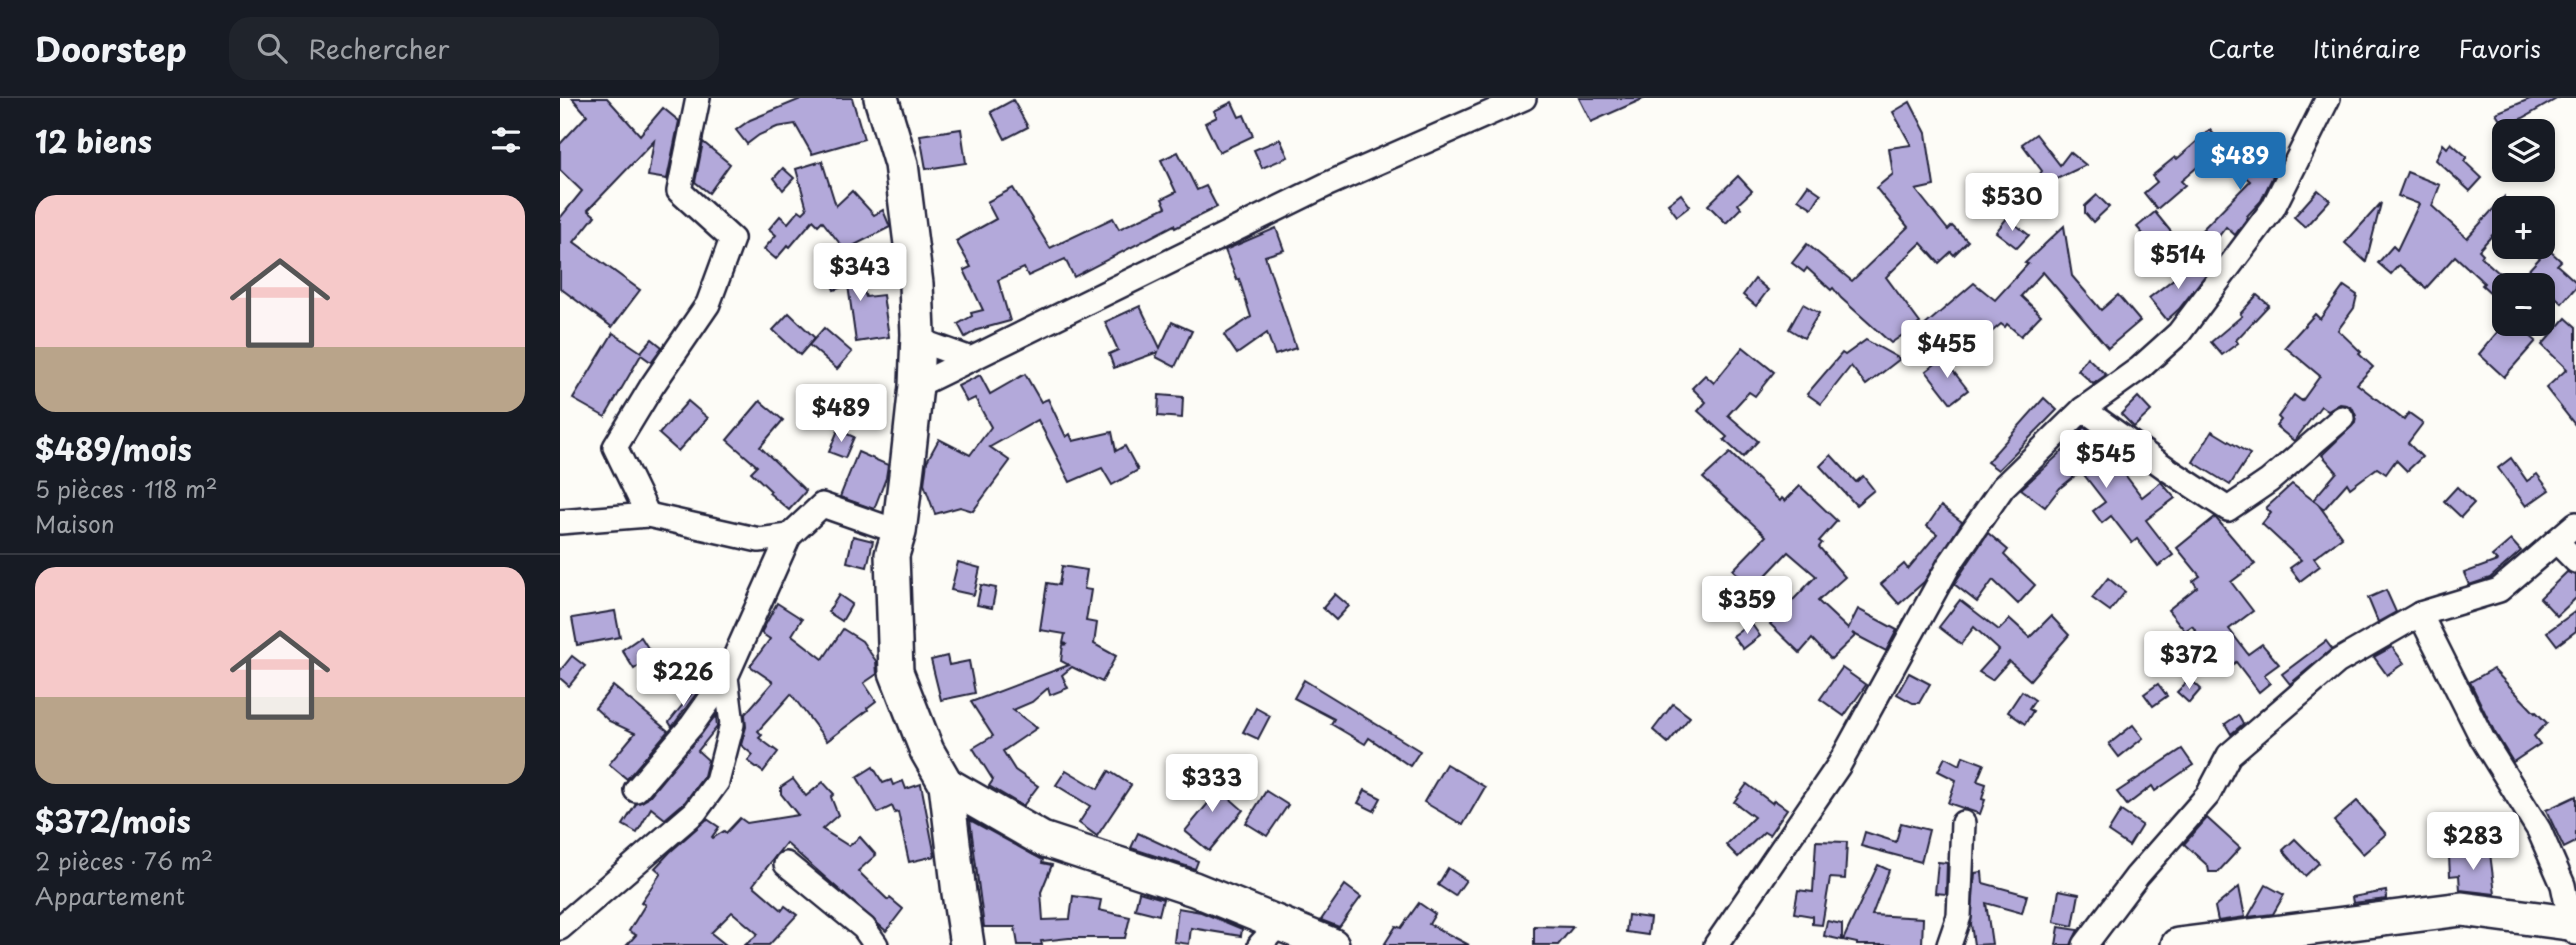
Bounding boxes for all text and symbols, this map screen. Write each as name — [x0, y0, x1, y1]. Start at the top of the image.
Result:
search box — [229, 17, 719, 80]
text: Doorstep — [35, 23, 187, 73]
icon: search — [253, 29, 291, 67]
text: Rechercher — [309, 29, 449, 68]
text: Carte — [2208, 30, 2275, 66]
text: Itinéraire — [2313, 30, 2421, 66]
text: Favoris — [2459, 30, 2541, 66]
text: 12 biens — [35, 118, 152, 163]
map controls — [2492, 119, 2555, 336]
button: layers — [2492, 119, 2555, 182]
icon: filters — [487, 121, 525, 159]
pin: $489 — [2199, 132, 2281, 192]
text: $489 — [2211, 137, 2269, 172]
pin: $530 — [1971, 174, 2053, 233]
text: $530 — [1981, 178, 2043, 213]
button: + — [2492, 196, 2555, 259]
pin: $514 — [2137, 232, 2219, 291]
text: $514 — [2150, 236, 2206, 271]
icon: home — [217, 240, 343, 366]
pin: $343 — [819, 244, 901, 303]
text: $343 — [830, 248, 890, 283]
button: − — [2492, 273, 2555, 336]
pin: $455 — [1906, 320, 1988, 380]
text: $455 — [1917, 325, 1977, 360]
pin: $489 — [800, 384, 882, 444]
text: $489 — [812, 389, 870, 424]
text: $489/mois — [35, 426, 192, 471]
pin: $545 — [2065, 430, 2147, 490]
text: $545 — [2076, 435, 2136, 470]
text: 5 pièces · 118 m² — [35, 471, 218, 506]
text: Maison — [35, 506, 115, 541]
pin: $359 — [1706, 576, 1788, 636]
text: $359 — [1718, 581, 1776, 616]
icon: home — [217, 612, 343, 738]
pin: $372 — [2148, 632, 2230, 691]
text: $372 — [2160, 636, 2218, 671]
pin: $226 — [642, 648, 724, 708]
text: $226 — [653, 653, 713, 688]
pin: $333 — [1171, 754, 1253, 814]
text: $333 — [1182, 759, 1242, 794]
text: $372/mois — [35, 798, 191, 843]
pin: $283 — [2432, 812, 2514, 872]
text: $283 — [2443, 817, 2503, 852]
text: 2 pièces · 76 m² — [35, 843, 213, 878]
text: Appartement — [35, 878, 185, 913]

